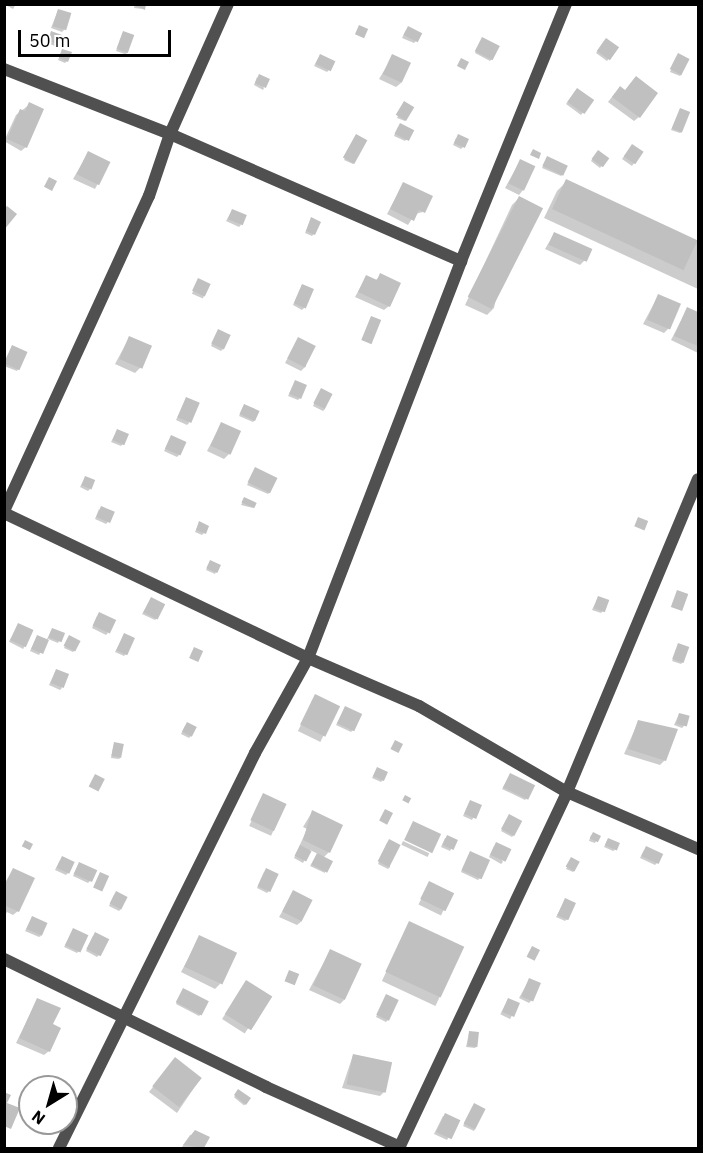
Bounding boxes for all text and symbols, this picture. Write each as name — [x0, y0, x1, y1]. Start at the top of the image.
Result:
scale bar — [21, 18, 174, 56]
text: 50 m — [29, 29, 71, 52]
north arrow — [18, 1075, 78, 1135]
text: N — [28, 1106, 49, 1129]

